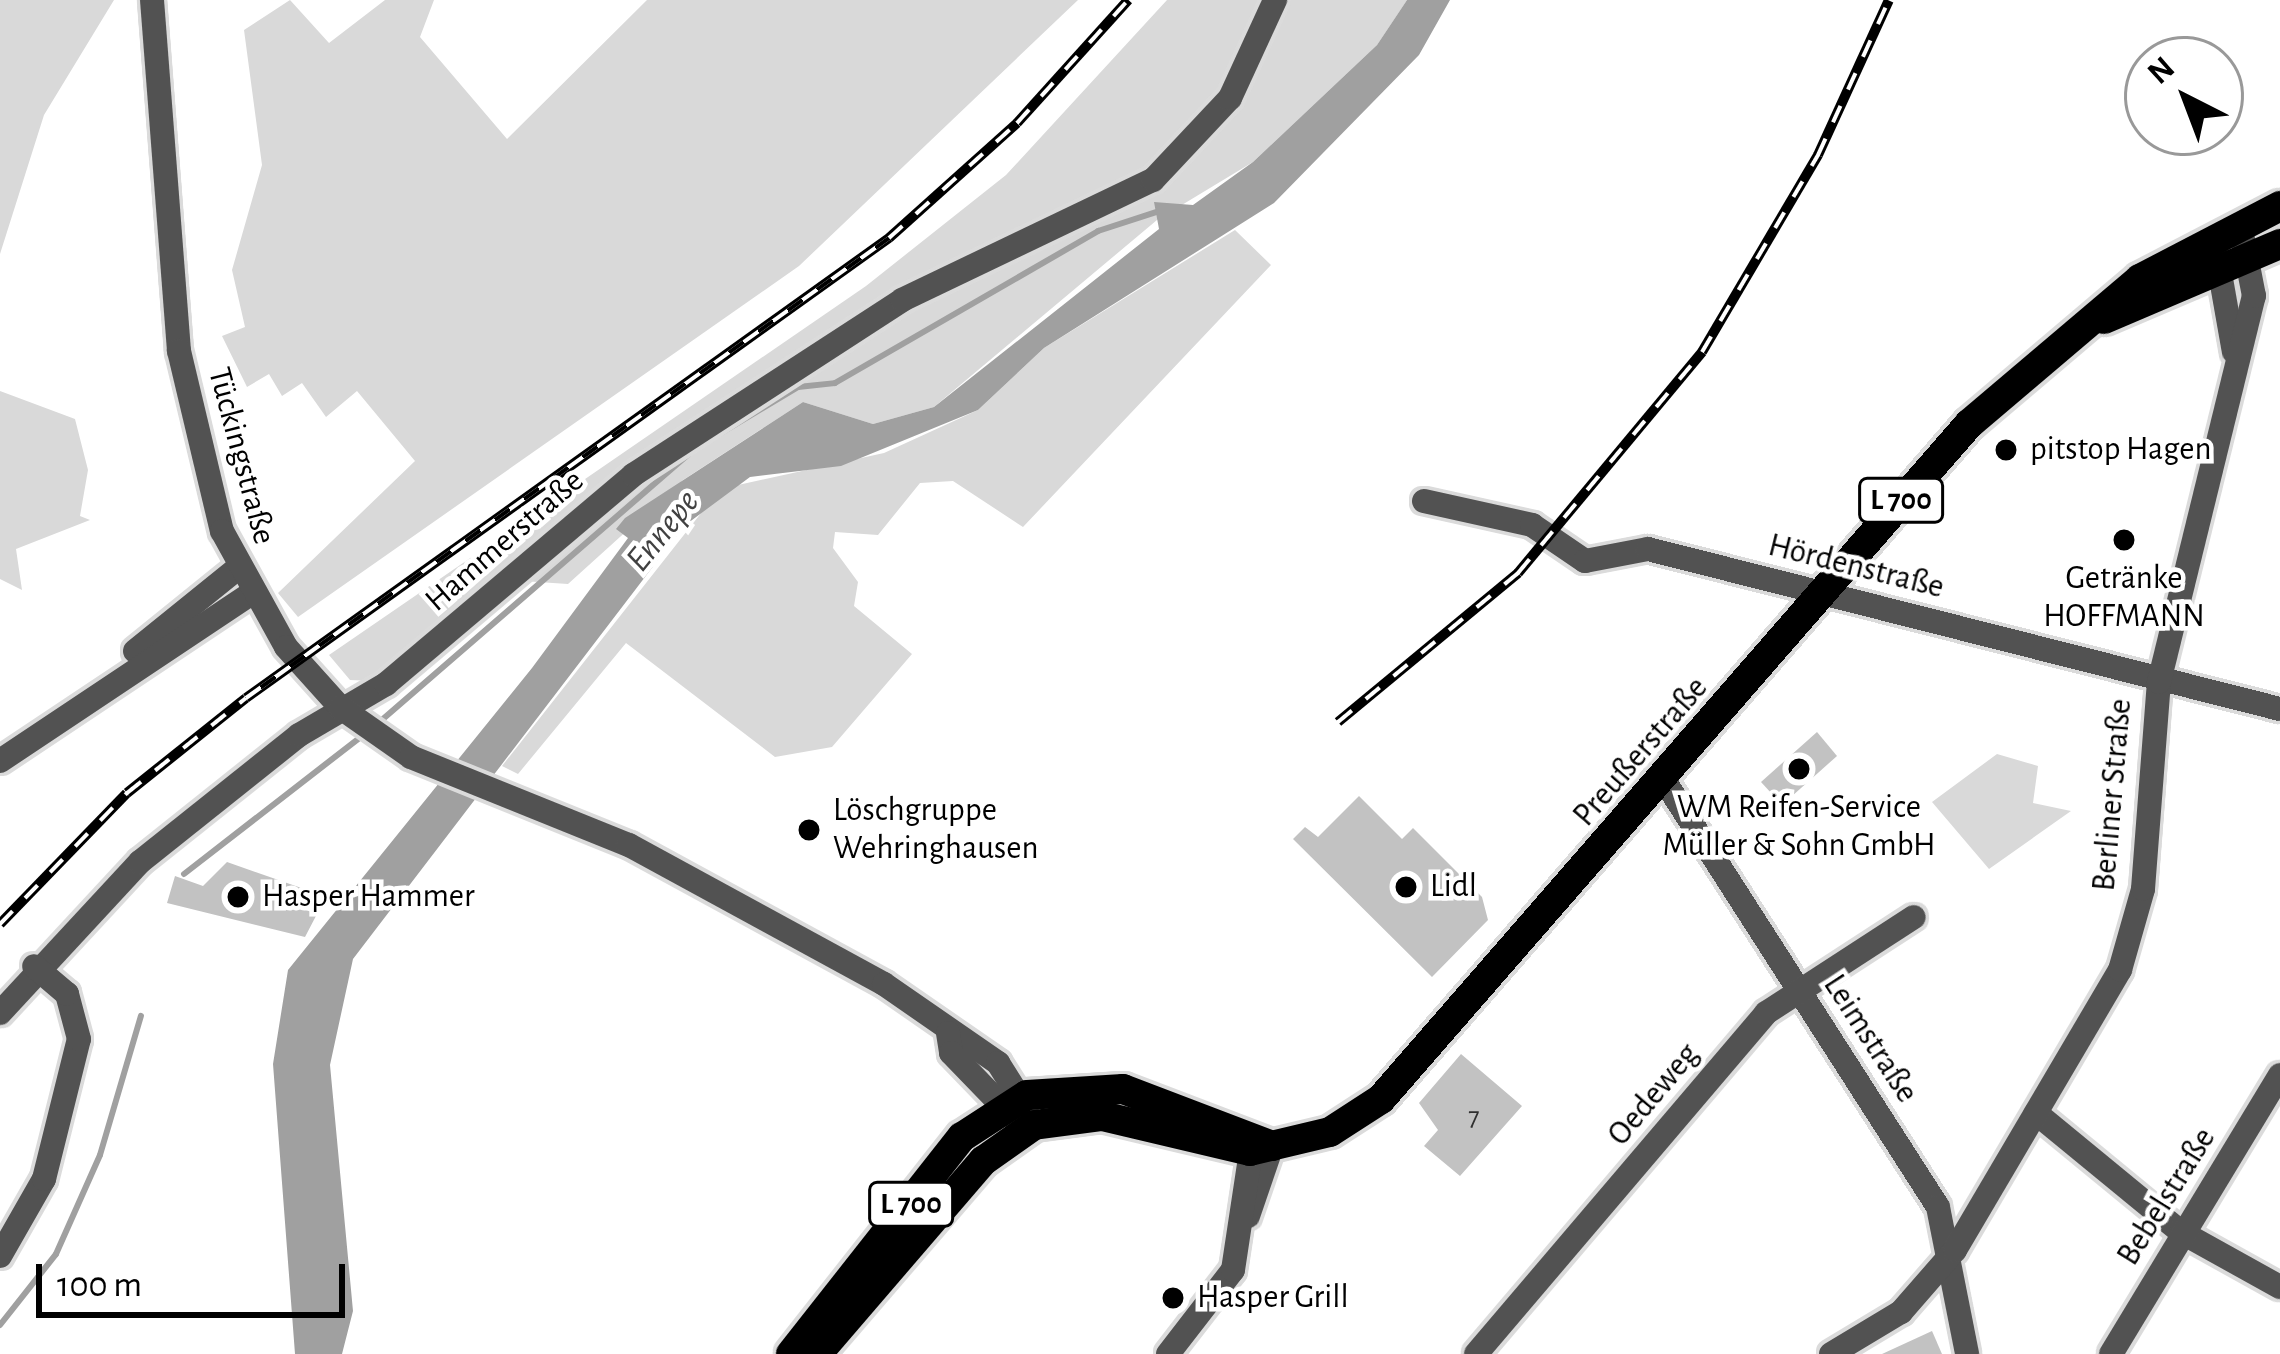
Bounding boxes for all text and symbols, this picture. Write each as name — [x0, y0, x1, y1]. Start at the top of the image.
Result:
north arrow — [2124, 36, 2244, 156]
text: N — [2142, 51, 2181, 91]
street label: Tückingstraße — [198, 363, 284, 549]
place label: pitstop Hagen — [2030, 430, 2211, 470]
marker: pitstop Hagen — [1993, 437, 2019, 463]
street label: Hammerstraße — [418, 461, 592, 621]
road number: L 700 — [1856, 476, 1946, 524]
water label: Ennepe — [617, 481, 709, 581]
street label: Hördenstraße — [1764, 526, 1948, 608]
marker: Getränke HOFFMANN — [2111, 527, 2137, 553]
place label: Getränke HOFFMANN — [2043, 559, 2205, 637]
street label: Preußerstraße — [1565, 669, 1717, 835]
street label: Berliner Straße — [2085, 697, 2141, 893]
marker: WM Reifen-Service Müller & Sohn GmbH — [1786, 756, 1812, 782]
place label: WM Reifen-Service Müller & Sohn GmbH — [1662, 788, 1936, 866]
place label: Löschgruppe Wehringhausen — [833, 791, 1038, 869]
marker: Löschgruppe Wehringhausen — [796, 817, 822, 843]
place label: Lidl — [1430, 867, 1477, 907]
marker: Lidl — [1393, 874, 1419, 900]
place label: Hasper Hammer — [262, 877, 475, 917]
marker: Hasper Hammer — [225, 884, 251, 910]
street label: Leimstraße — [1814, 968, 1926, 1110]
street label: Oedeweg — [1600, 1036, 1708, 1154]
house number: 7 — [1468, 1101, 1480, 1133]
street label: Bebelstraße — [2109, 1121, 2225, 1273]
road number: L 700 — [866, 1180, 956, 1228]
scale bar — [42, 1240, 351, 1314]
text: 100 m — [57, 1267, 142, 1303]
place label: Hasper Grill — [1197, 1278, 1349, 1318]
marker: Hasper Grill — [1160, 1285, 1186, 1311]

